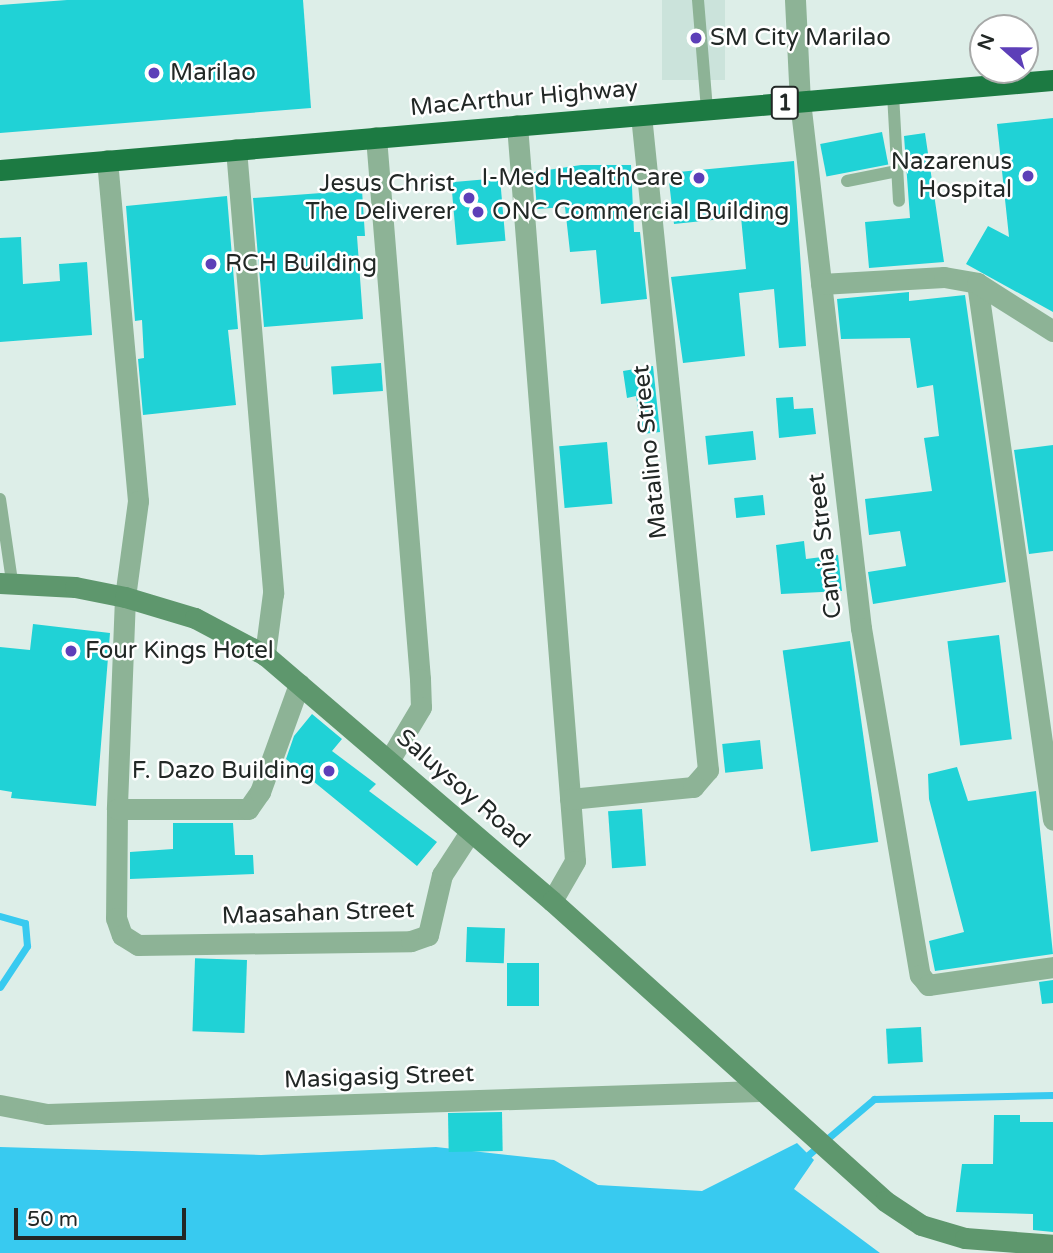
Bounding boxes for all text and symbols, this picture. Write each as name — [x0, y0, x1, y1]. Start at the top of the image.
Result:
north arrow — [969, 14, 1039, 84]
place label: SM City Marilao — [710, 24, 891, 52]
marker: SM City Marilao — [688, 30, 704, 46]
text: N — [973, 31, 999, 53]
place label: Marilao — [170, 59, 256, 87]
marker: Marilao — [144, 63, 164, 83]
street label: MacArthur Highway — [409, 74, 639, 122]
road number: 1 — [769, 83, 801, 122]
place label: Nazarenus Hospital — [891, 148, 1012, 204]
place label: I-Med HealthCare — [482, 164, 683, 192]
marker: Nazarenus Hospital — [1018, 166, 1038, 186]
marker: I-Med HealthCare — [689, 168, 709, 188]
place label: Jesus Christ The Deliverer — [305, 170, 455, 226]
marker: Jesus Christ The Deliverer — [461, 190, 477, 206]
place label: ONC Commercial Building — [492, 198, 789, 226]
marker: ONC Commercial Building — [470, 204, 486, 220]
place label: RCH Building — [225, 250, 377, 278]
marker: RCH Building — [203, 256, 219, 272]
street label: Matalino Street — [627, 363, 673, 541]
street label: Camia Street — [802, 472, 848, 620]
place label: Four Kings Hotel — [85, 637, 274, 665]
marker: Four Kings Hotel — [63, 643, 79, 659]
street label: Saluysoy Road — [390, 723, 536, 855]
place label: F. Dazo Building — [132, 757, 315, 785]
marker: F. Dazo Building — [321, 763, 337, 779]
street label: Maasahan Street — [221, 895, 415, 931]
street label: Masigasig Street — [283, 1059, 475, 1095]
scale bar — [18, 1194, 189, 1238]
text: 50 m — [27, 1207, 78, 1232]

